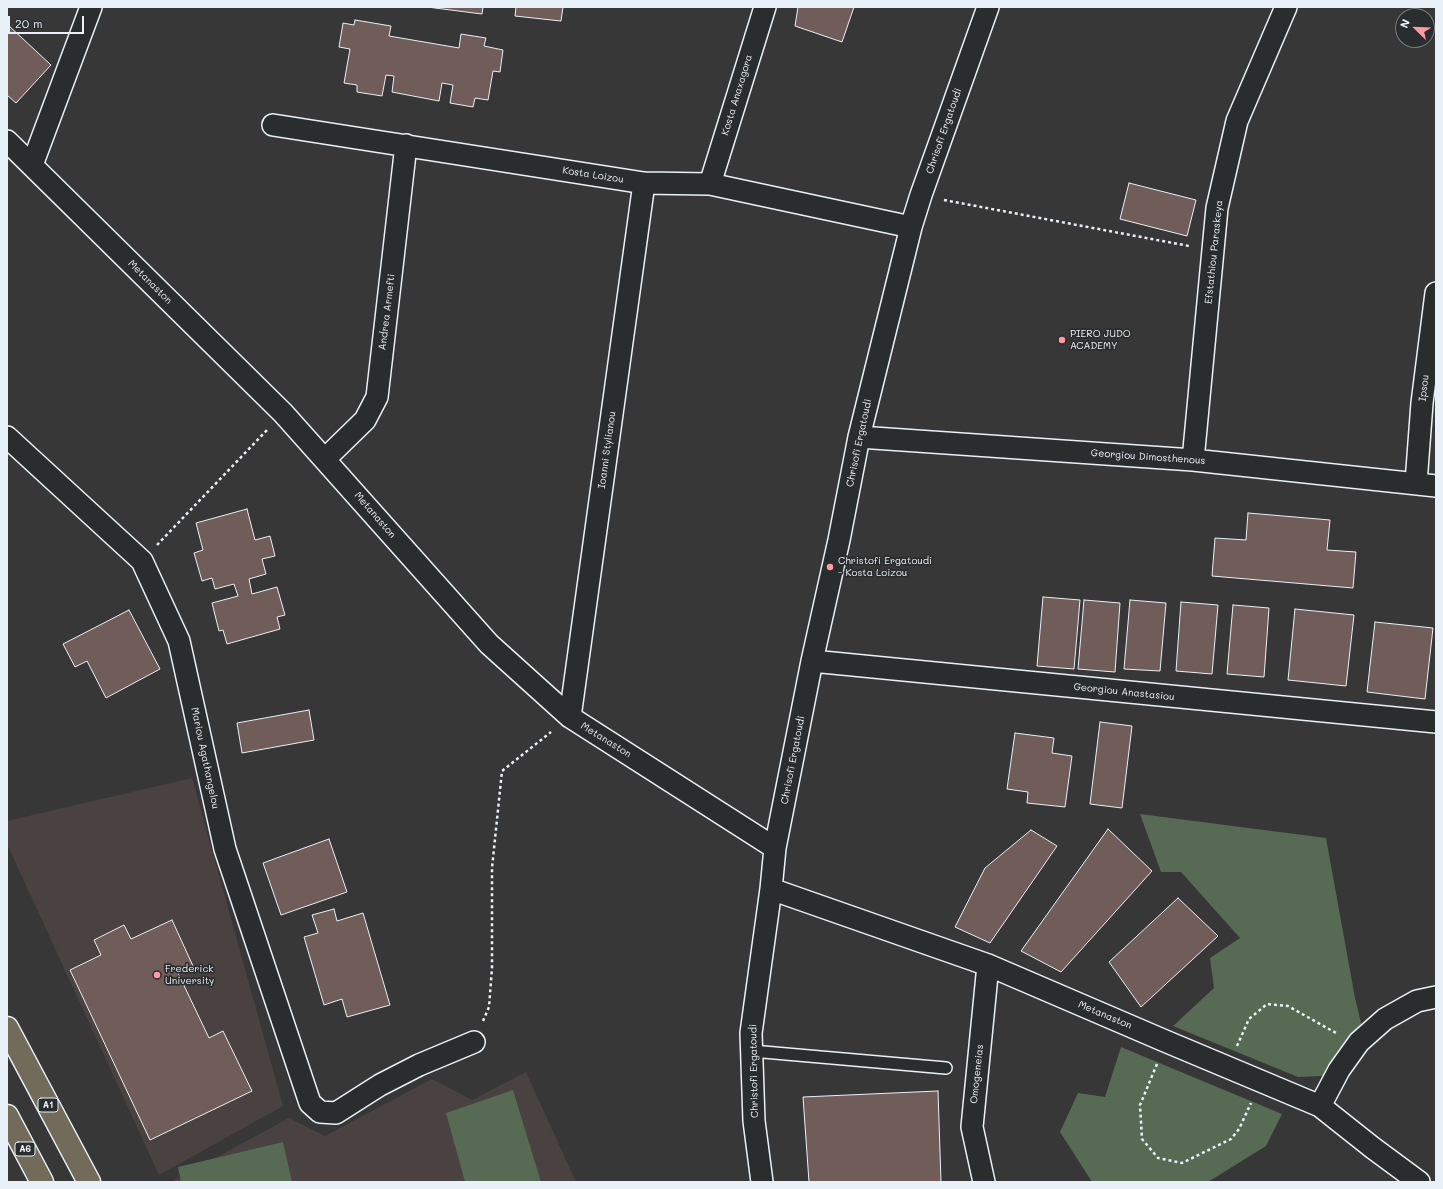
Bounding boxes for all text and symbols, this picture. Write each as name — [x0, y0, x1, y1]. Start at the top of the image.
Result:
scale bar — [10, 8, 86, 34]
north arrow — [1395, 8, 1435, 48]
text: 20 m — [15, 15, 43, 31]
text: N — [1396, 17, 1413, 30]
street label: Kosta Anaxagora — [719, 53, 755, 137]
street label: Chrisofi Ergatoudi — [924, 87, 964, 175]
street label: Kosta Loizou — [561, 164, 625, 186]
street label: Efstathiou Paraskeya — [1203, 200, 1225, 304]
street label: Metanaston — [126, 258, 174, 306]
street label: Andrea Armefti — [376, 273, 398, 351]
place label: PIERO JUDO ACADEMY — [1070, 328, 1131, 352]
marker: PIERO JUDO ACADEMY — [1057, 335, 1067, 345]
street label: Ipsou — [1416, 374, 1432, 402]
street label: Chrisofi Ergatoudi — [844, 398, 874, 488]
street label: Ioanni Stylianou — [596, 411, 618, 489]
street label: Georgiou Dimosthenous — [1090, 447, 1206, 467]
street label: Metanaston — [352, 489, 398, 541]
place label: Christofi Ergatoudi - Kosta Loizou — [838, 555, 932, 578]
marker: Christofi Ergatoudi - Kosta Loizou — [825, 562, 835, 572]
street label: Georgiou Anastasiou — [1073, 681, 1175, 703]
street label: Mariou Agathangelou — [188, 706, 222, 810]
street label: Chrisofi Ergatoudi — [779, 715, 807, 805]
street label: Metanaston — [579, 720, 633, 760]
place label: Frederick University — [165, 963, 214, 986]
marker: Frederick University — [152, 970, 162, 980]
street label: Metanaston — [1076, 998, 1134, 1032]
street label: Christofi Ergatoudi — [747, 1024, 761, 1118]
street label: Omogeneias — [968, 1044, 986, 1104]
road number: A1 — [38, 1098, 58, 1112]
road number: A6 — [15, 1142, 35, 1156]

